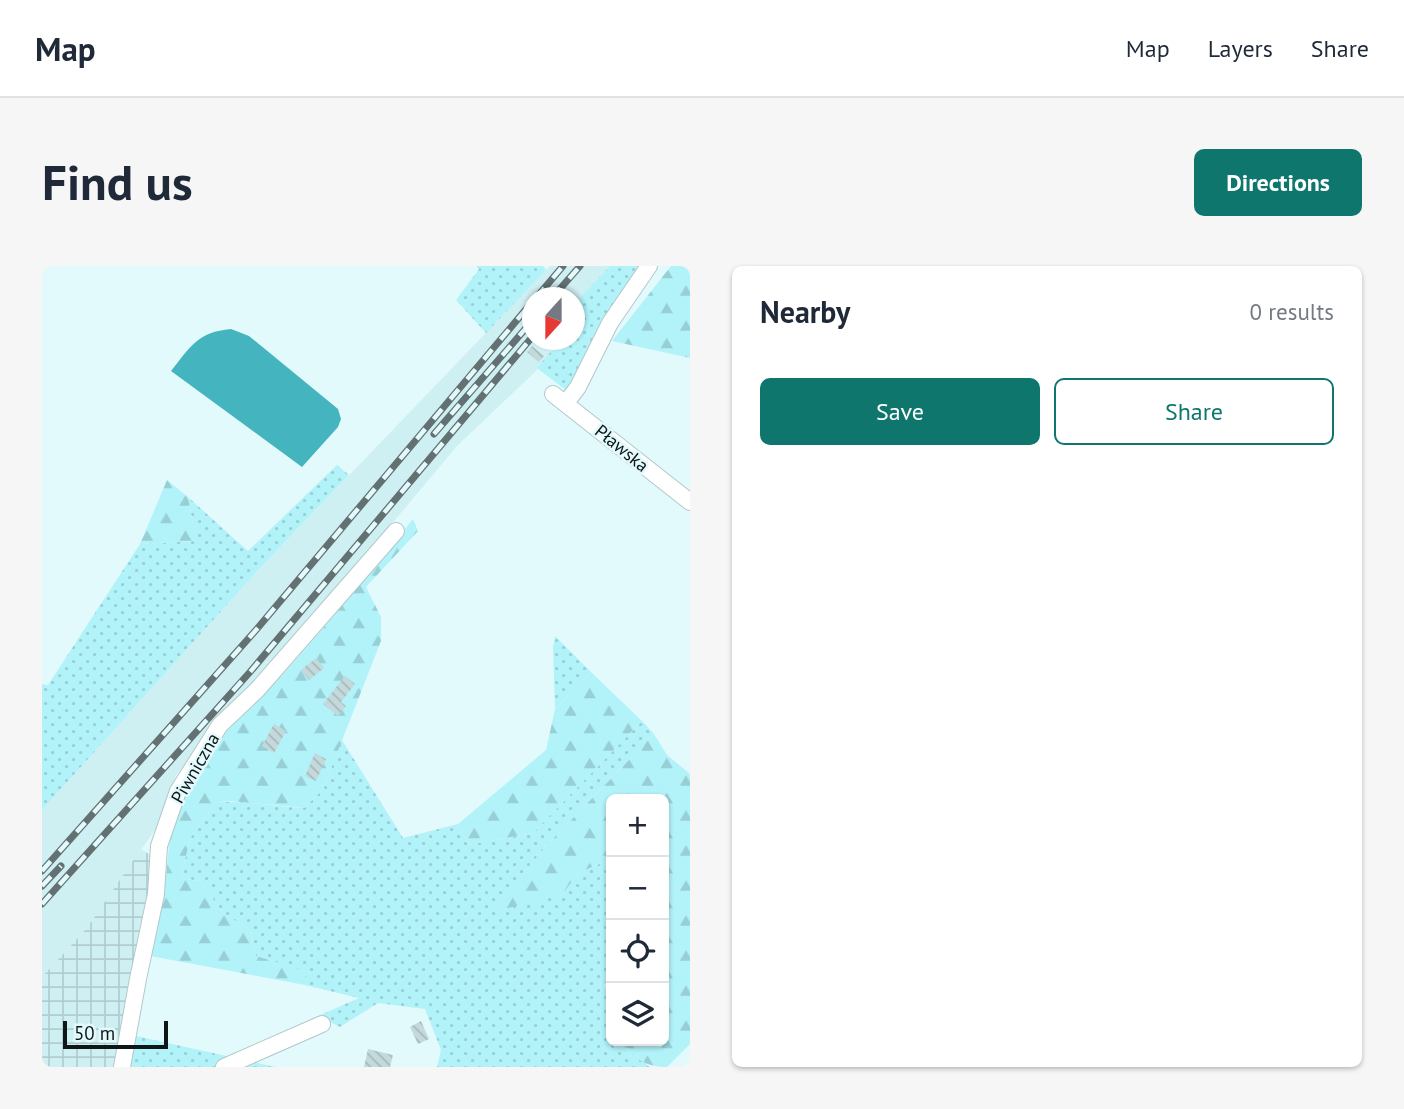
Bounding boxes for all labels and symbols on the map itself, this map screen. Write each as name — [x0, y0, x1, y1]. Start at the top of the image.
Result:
north arrow — [522, 287, 585, 350]
street label: Pławska — [590, 419, 654, 477]
street label: Piwniczna — [166, 729, 224, 807]
scale bar — [63, 1018, 168, 1050]

